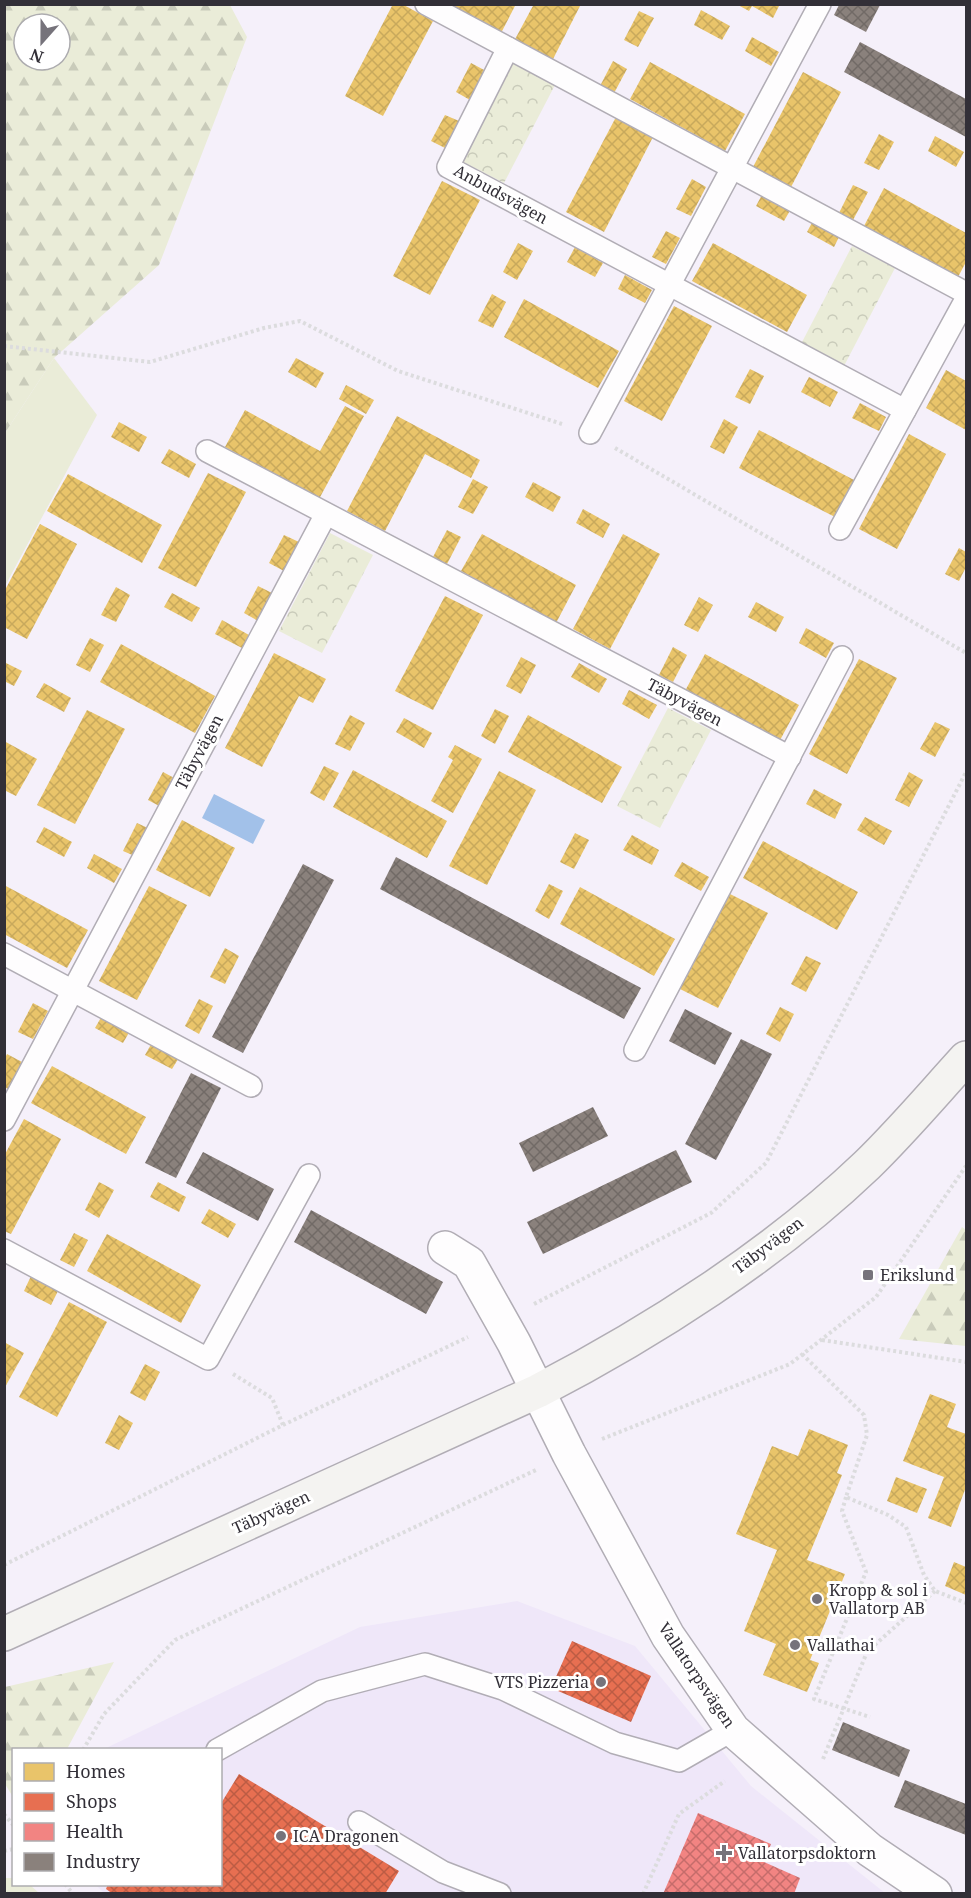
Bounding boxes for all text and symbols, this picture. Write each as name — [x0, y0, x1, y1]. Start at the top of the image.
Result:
north arrow — [12, 12, 72, 72]
text: N — [26, 43, 46, 69]
street label: Anbudsvägen — [450, 159, 552, 229]
street label: Täbyvägen — [643, 673, 727, 731]
street label: Täbyvägen — [170, 710, 228, 794]
street label: Täbyvägen — [728, 1211, 808, 1279]
place label: Erikslund — [880, 1264, 955, 1286]
marker: Erikslund — [861, 1268, 875, 1282]
street label: Täbyvägen — [229, 1485, 313, 1539]
place label: Kropp & sol i Vallatorp AB — [829, 1579, 928, 1619]
marker: Kropp & sol i Vallatorp AB — [810, 1592, 824, 1606]
street label: Vallatorpsvägen — [653, 1618, 741, 1732]
place label: Vallathai — [807, 1634, 875, 1656]
marker: Vallathai — [788, 1638, 802, 1652]
place label: VTS Pizzeria — [494, 1671, 589, 1693]
marker: VTS Pizzeria — [594, 1675, 608, 1689]
legend — [12, 1748, 222, 1886]
text: Homes — [66, 1759, 125, 1783]
text: Shops — [66, 1789, 117, 1813]
text: Health — [66, 1819, 123, 1843]
place label: ICA Dragonen — [293, 1825, 399, 1847]
marker: ICA Dragonen — [274, 1829, 288, 1843]
place label: Vallatorpsdoktorn — [738, 1842, 876, 1864]
marker: Vallatorpsdoktorn — [715, 1844, 733, 1862]
text: Industry — [66, 1849, 141, 1873]

